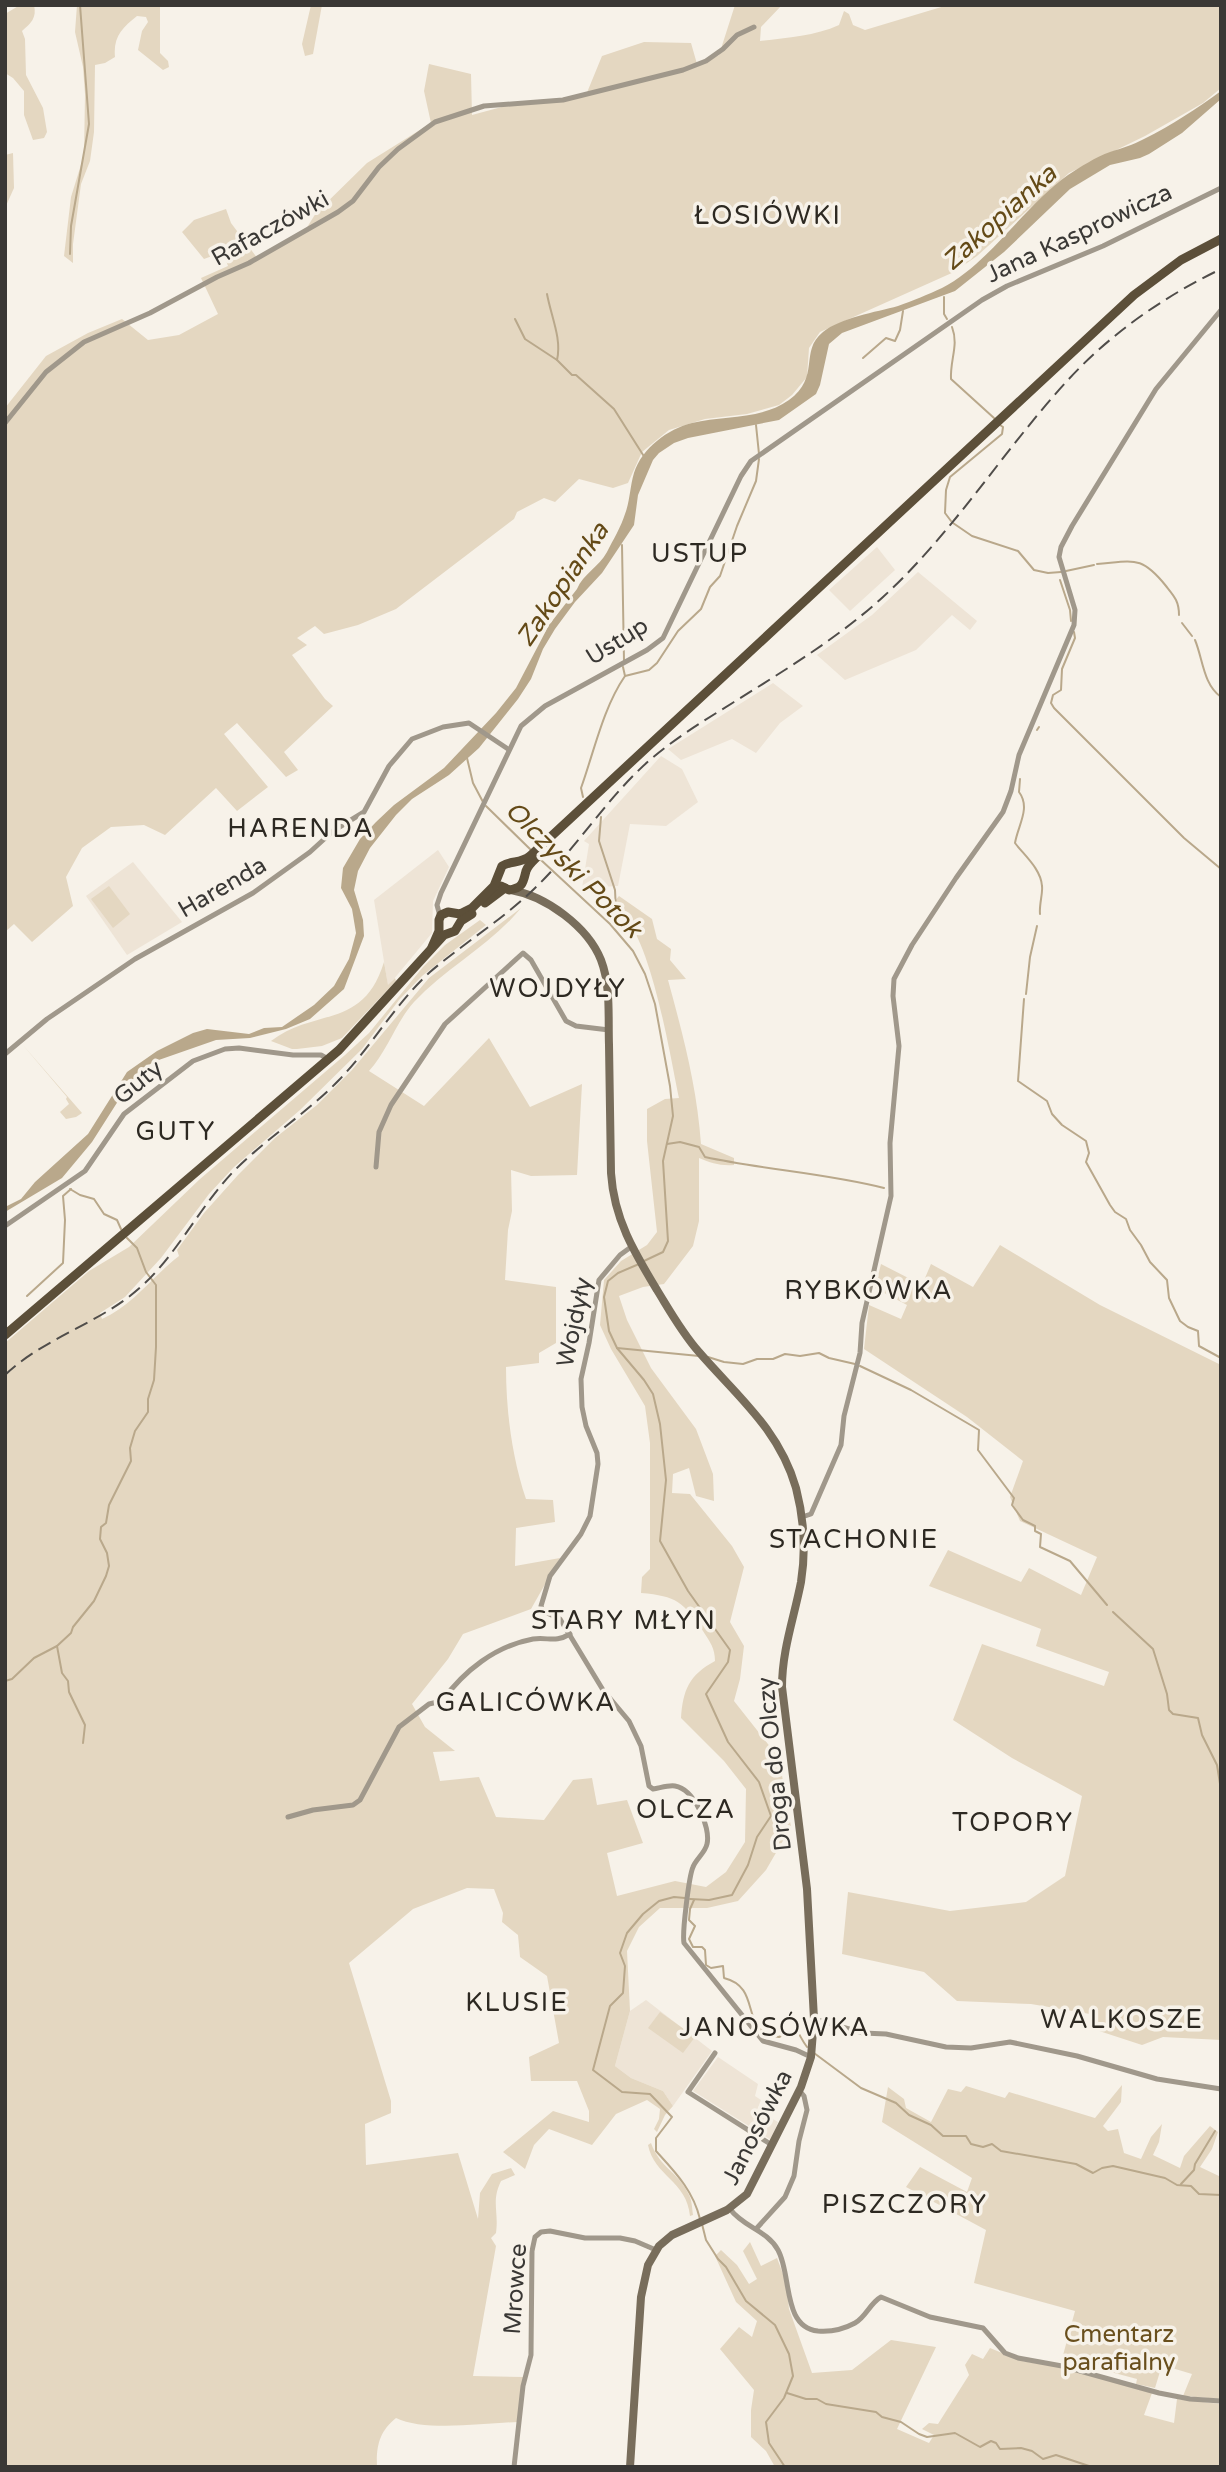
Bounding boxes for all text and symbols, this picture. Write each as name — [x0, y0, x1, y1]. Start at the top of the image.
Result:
water label: Zakopianka — [936, 157, 1064, 277]
street label: Jana Kasprowicza — [982, 178, 1177, 289]
street label: Rafaczówki — [206, 184, 334, 273]
district label: ŁOSIÓWKI — [694, 199, 842, 231]
water label: Zakopianka — [510, 515, 616, 652]
district label: USTUP — [651, 538, 749, 569]
street label: Ustup — [581, 611, 654, 672]
water label: Olczyski Potok — [499, 795, 650, 945]
district label: HARENDA — [227, 813, 375, 844]
street label: Harenda — [173, 851, 272, 924]
district label: WOJDYŁY — [489, 973, 627, 1004]
street label: Guty — [108, 1054, 169, 1111]
district label: GUTY — [136, 1116, 216, 1147]
street label: Wojdyły — [551, 1274, 598, 1370]
district label: RYBKÓWKA — [784, 1274, 954, 1306]
district label: STACHONIE — [769, 1524, 939, 1555]
district label: STARY MŁYN — [531, 1605, 717, 1636]
street label: Droga do Olczy — [751, 1675, 798, 1852]
district label: GALICÓWKA — [436, 1686, 616, 1718]
district label: OLCZA — [636, 1794, 736, 1825]
district label: TOPORY — [952, 1807, 1074, 1838]
district label: KLUSIE — [465, 1987, 569, 2018]
district label: WALKOSZE — [1040, 2004, 1204, 2035]
district label: JANOSÓWKA — [679, 2011, 871, 2043]
street label: Janosówka — [716, 2065, 799, 2190]
district label: PISZCZORY — [822, 2189, 988, 2220]
street label: Mrowce — [498, 2242, 533, 2336]
park label: Cmentarz parafialny — [1062, 2320, 1176, 2377]

